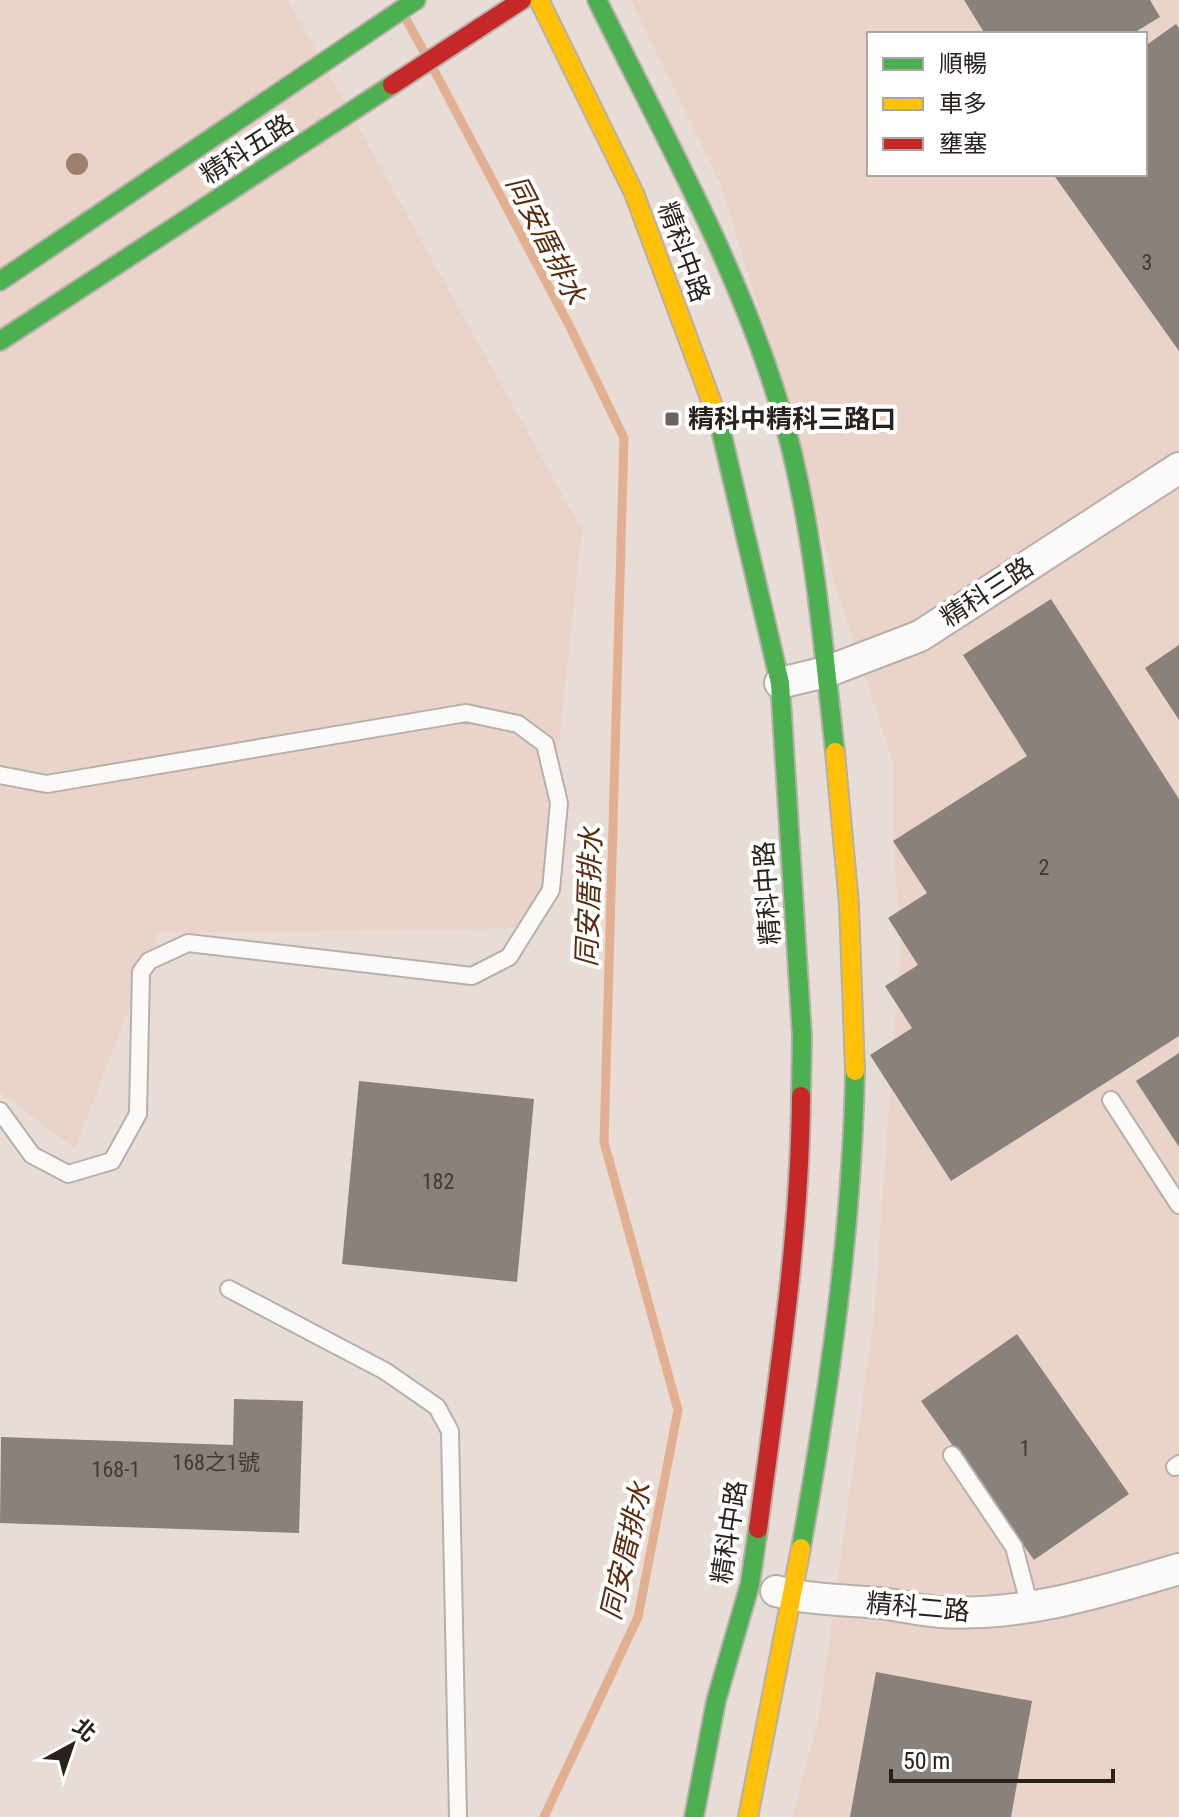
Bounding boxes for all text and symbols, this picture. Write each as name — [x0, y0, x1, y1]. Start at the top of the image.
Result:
legend — [867, 32, 1147, 176]
text: 順暢 — [939, 50, 987, 78]
text: 車多 — [939, 90, 987, 118]
street label: 精科五路 — [195, 108, 299, 190]
text: 壅塞 — [939, 130, 987, 158]
water label: 同安厝排水 — [500, 170, 593, 312]
street label: 精科中路 — [652, 198, 716, 306]
house number: 3 — [1142, 250, 1152, 275]
place label: 精科中精科三路口 — [688, 404, 896, 434]
marker: 精科中精科三路口 — [663, 410, 681, 428]
street label: 精科三路 — [935, 551, 1039, 633]
water label: 同安厝排水 — [570, 824, 608, 968]
street label: 精科中路 — [748, 840, 786, 946]
house number: 2 — [1039, 855, 1049, 880]
house number: 182 — [422, 1169, 454, 1194]
house number: 1 — [1020, 1436, 1030, 1461]
house number: 168之1號 — [172, 1450, 260, 1475]
house number: 168-1 — [92, 1457, 140, 1482]
water label: 同安厝排水 — [594, 1477, 658, 1623]
street label: 精科中路 — [706, 1478, 752, 1586]
street label: 精科二路 — [865, 1588, 971, 1626]
north arrow — [32, 1705, 112, 1785]
text: 北 — [68, 1713, 101, 1747]
scale bar — [891, 1733, 1113, 1783]
text: 50 m — [903, 1747, 950, 1775]

